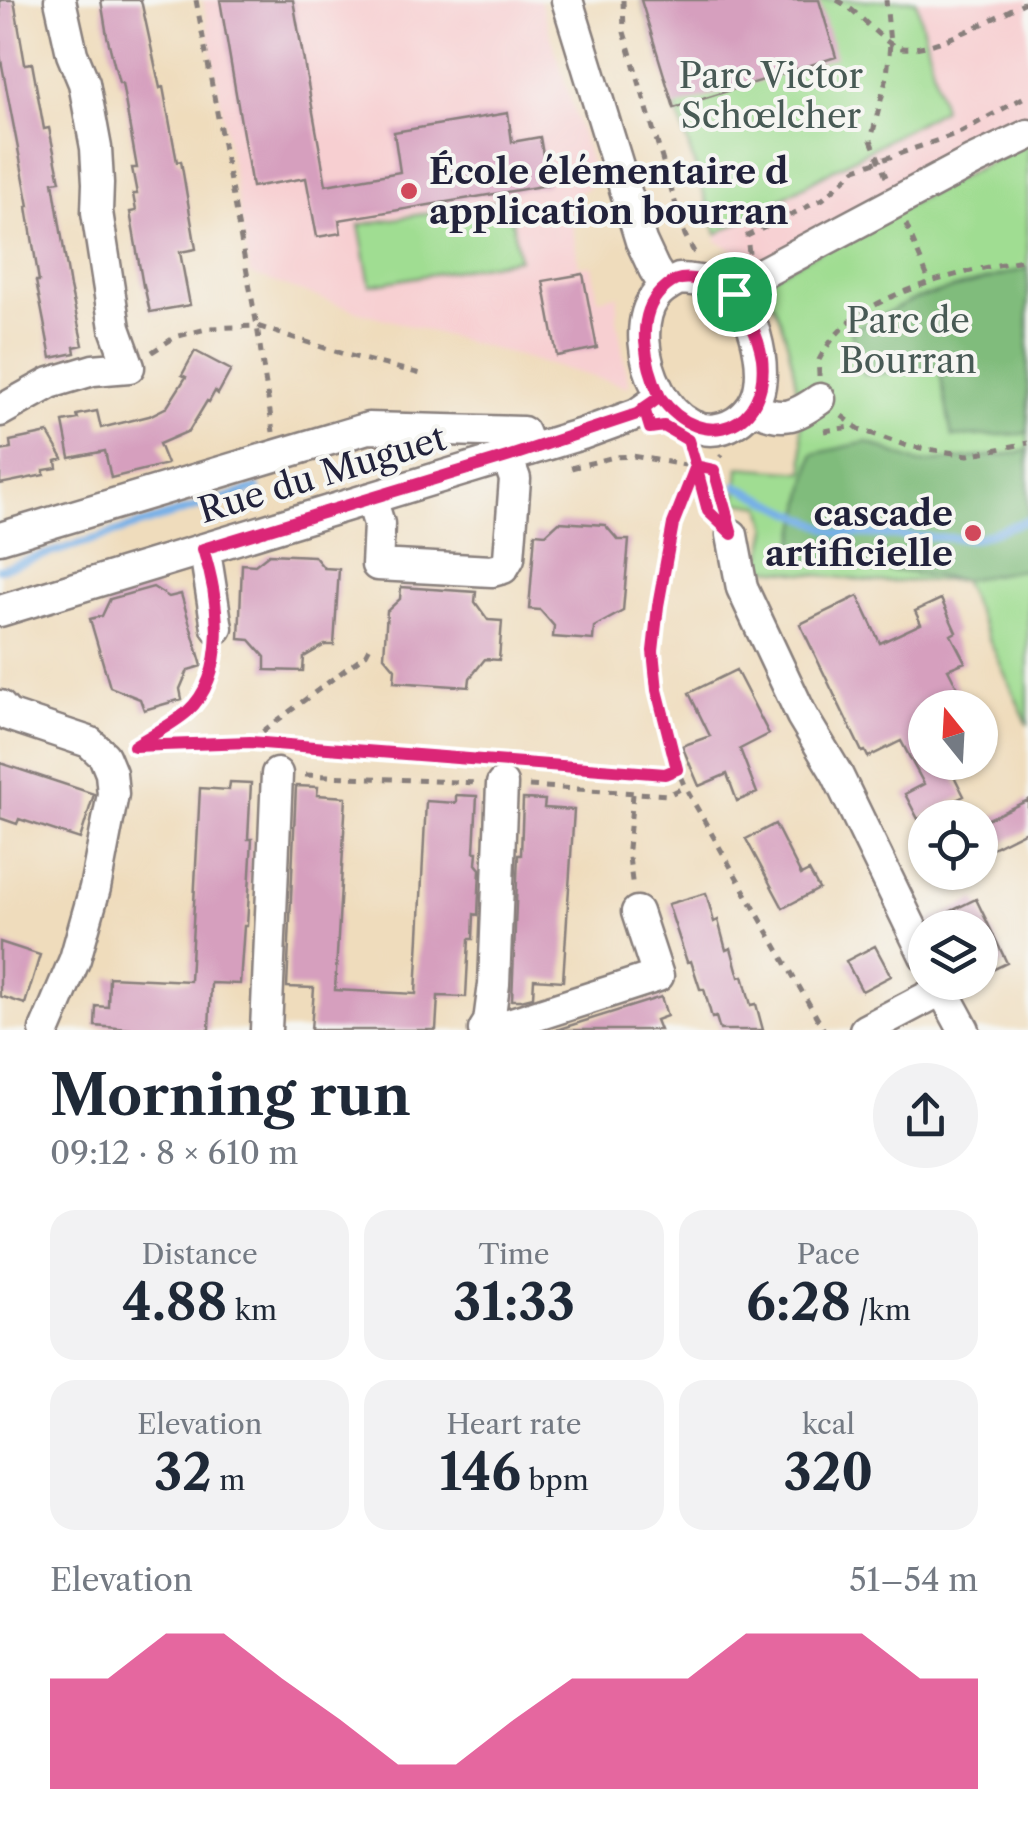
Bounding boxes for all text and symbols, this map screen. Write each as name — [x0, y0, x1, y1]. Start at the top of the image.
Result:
park label: Parc Victor Schœlcher — [679, 54, 864, 137]
place label: École élémentaire d application bourran — [429, 150, 788, 233]
marker: École élémentaire d application bourran — [398, 180, 420, 202]
pin — [692, 252, 777, 337]
icon: arrive — [707, 267, 762, 322]
park label: Parc de Bourran — [839, 299, 977, 382]
street label: Rue du Muguet — [193, 416, 452, 532]
place label: cascade artificielle — [765, 492, 953, 575]
marker: cascade artificielle — [962, 522, 984, 544]
north arrow — [908, 690, 998, 780]
map controls — [908, 690, 998, 1000]
button: locate — [908, 800, 998, 890]
button: layers — [908, 910, 998, 1000]
text: Morning run — [50, 1062, 411, 1129]
button: share — [873, 1063, 978, 1168]
text: 09:12 · 8 × 610 m — [50, 1133, 298, 1172]
text: Distance — [142, 1237, 258, 1271]
text: Time — [479, 1237, 549, 1271]
text: Pace — [797, 1237, 860, 1271]
text: 4.88 — [122, 1271, 227, 1333]
text: 31:33 — [453, 1271, 575, 1333]
text: 6:28 — [746, 1271, 851, 1333]
text: km — [227, 1293, 277, 1327]
text: /km — [851, 1293, 911, 1327]
text: Elevation — [137, 1407, 262, 1441]
text: Heart rate — [447, 1407, 581, 1441]
text: kcal — [802, 1407, 855, 1441]
text: 32 — [154, 1441, 212, 1503]
text: 146 — [439, 1441, 521, 1503]
text: 320 — [784, 1441, 873, 1503]
text: m — [212, 1463, 245, 1497]
text: bpm — [521, 1463, 589, 1497]
text: Elevation — [50, 1560, 193, 1599]
text: 51–54 m — [849, 1560, 978, 1599]

